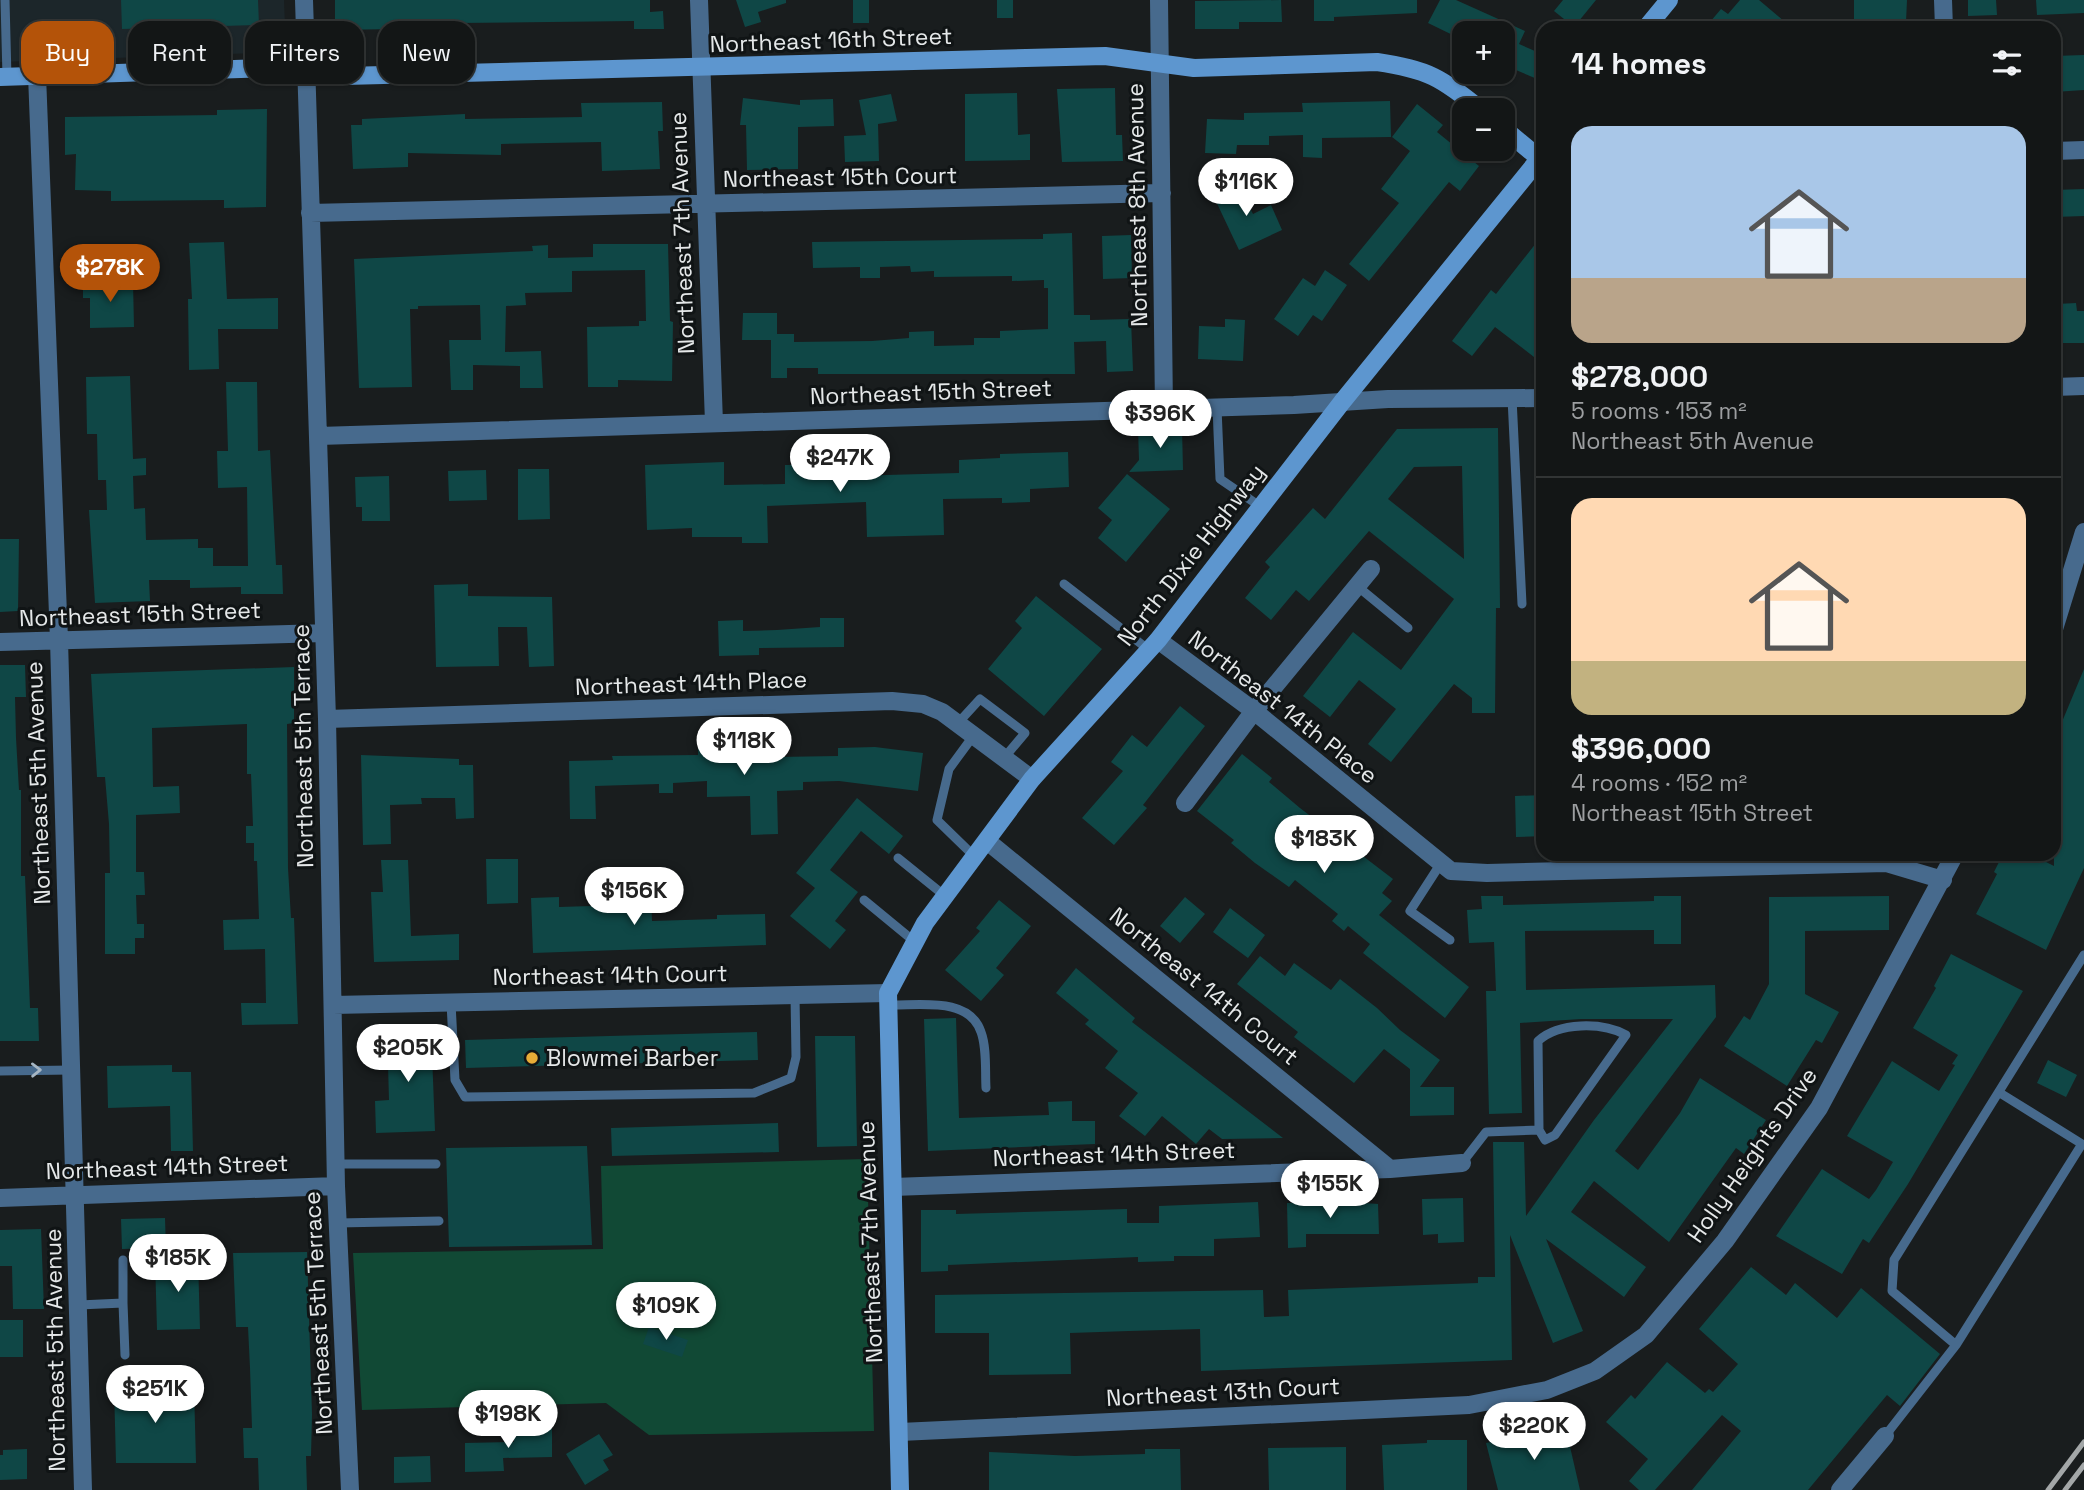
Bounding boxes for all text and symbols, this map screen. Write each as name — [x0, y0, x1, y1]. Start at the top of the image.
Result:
chip: Buy — [21, 21, 114, 84]
chip: Rent — [128, 21, 231, 84]
chip: Filters — [245, 21, 364, 84]
chip: New — [378, 21, 475, 84]
street label: Northeast 16th Street — [709, 21, 953, 59]
map controls — [1452, 21, 1515, 161]
button: + — [1452, 21, 1515, 84]
text: 14 homes — [1571, 44, 1707, 83]
icon: filters — [1988, 44, 2026, 82]
street label: Northeast 8th Avenue — [1120, 83, 1154, 327]
button: − — [1452, 98, 1515, 161]
street label: Northeast 7th Avenue — [663, 111, 701, 355]
pin: $116K — [1197, 158, 1295, 218]
street label: Northeast 15th Court — [723, 160, 957, 194]
text: $116K — [1214, 166, 1278, 196]
icon: home — [1736, 171, 1862, 297]
pin: $278K — [61, 244, 159, 304]
text: $278K — [76, 252, 144, 282]
text: $278,000 — [1571, 357, 1708, 396]
street label: Northeast 15th Street — [809, 373, 1053, 411]
pin: $396K — [1111, 391, 1209, 450]
text: 5 rooms · 153 m² — [1571, 396, 1747, 426]
text: $396K — [1125, 398, 1195, 428]
text: Northeast 5th Avenue — [1571, 426, 1814, 456]
pin: $247K — [791, 434, 889, 494]
text: $247K — [806, 442, 874, 472]
street label: North Dixie Highway — [1110, 458, 1272, 652]
icon: home — [1736, 543, 1862, 669]
street label: Northeast 15th Street — [18, 595, 262, 633]
street label: Northeast 5th Terrace — [286, 624, 320, 868]
street label: Northeast 14th Place — [1182, 624, 1384, 790]
street label: Northeast 5th Avenue — [19, 661, 57, 905]
street label: Northeast 14th Place — [574, 664, 808, 702]
pin: $118K — [695, 718, 793, 777]
text: $118K — [713, 725, 775, 755]
text: $396,000 — [1571, 729, 1711, 768]
text: 4 rooms · 152 m² — [1571, 768, 1747, 798]
text: Northeast 15th Street — [1571, 798, 1813, 828]
pin: $183K — [1275, 816, 1373, 875]
text: $183K — [1291, 823, 1357, 853]
pin: $156K — [585, 867, 683, 927]
text: $156K — [601, 875, 667, 905]
street label: Northeast 14th Court — [1103, 900, 1305, 1072]
street label: Northeast 14th Court — [492, 958, 728, 992]
pin: $205K — [359, 1024, 457, 1084]
text: $205K — [373, 1032, 443, 1062]
place label: Blowmei Barber — [546, 1043, 718, 1073]
marker: Blowmei Barber — [524, 1050, 540, 1066]
one-way arrow — [31, 1062, 42, 1078]
street label: Holly Heights Drive — [1680, 1062, 1824, 1248]
street label: Northeast 7th Avenue — [851, 1120, 889, 1364]
street label: Northeast 14th Street — [992, 1135, 1236, 1173]
street label: Northeast 14th Street — [45, 1148, 289, 1186]
pin: $155K — [1281, 1160, 1379, 1220]
text: $155K — [1297, 1168, 1363, 1198]
street label: Northeast 5th Terrace — [297, 1190, 339, 1436]
street label: Northeast 5th Avenue — [38, 1228, 72, 1472]
pin: $185K — [129, 1234, 227, 1294]
text: $185K — [145, 1242, 211, 1272]
pin: $109K — [617, 1282, 715, 1342]
text: $109K — [632, 1290, 700, 1320]
pin: $251K — [106, 1366, 204, 1425]
street label: Northeast 13th Court — [1105, 1371, 1341, 1413]
text: $251K — [122, 1373, 188, 1403]
pin: $198K — [459, 1390, 557, 1450]
text: $198K — [475, 1398, 541, 1428]
pin: $220K — [1485, 1402, 1583, 1462]
text: $220K — [1499, 1410, 1569, 1440]

